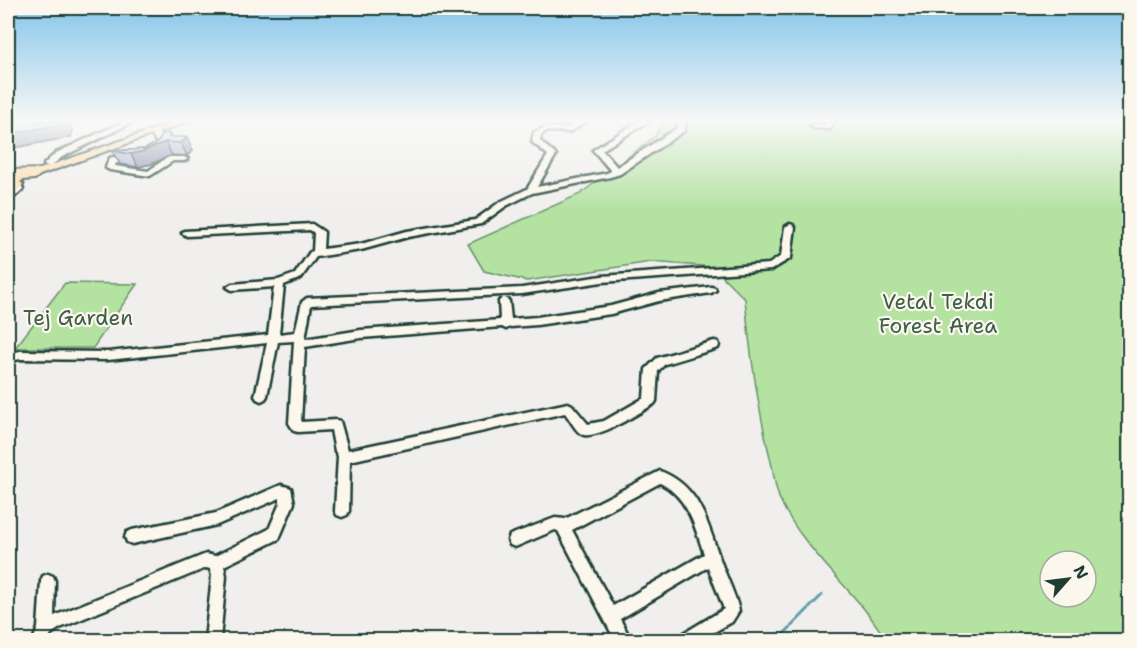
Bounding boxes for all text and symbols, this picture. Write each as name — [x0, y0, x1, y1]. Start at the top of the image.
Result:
park label: Vetal Tekdi Forest Area — [879, 288, 997, 340]
park label: Tej Garden — [23, 304, 133, 332]
north arrow — [1038, 549, 1098, 609]
text: N — [1069, 562, 1093, 583]

